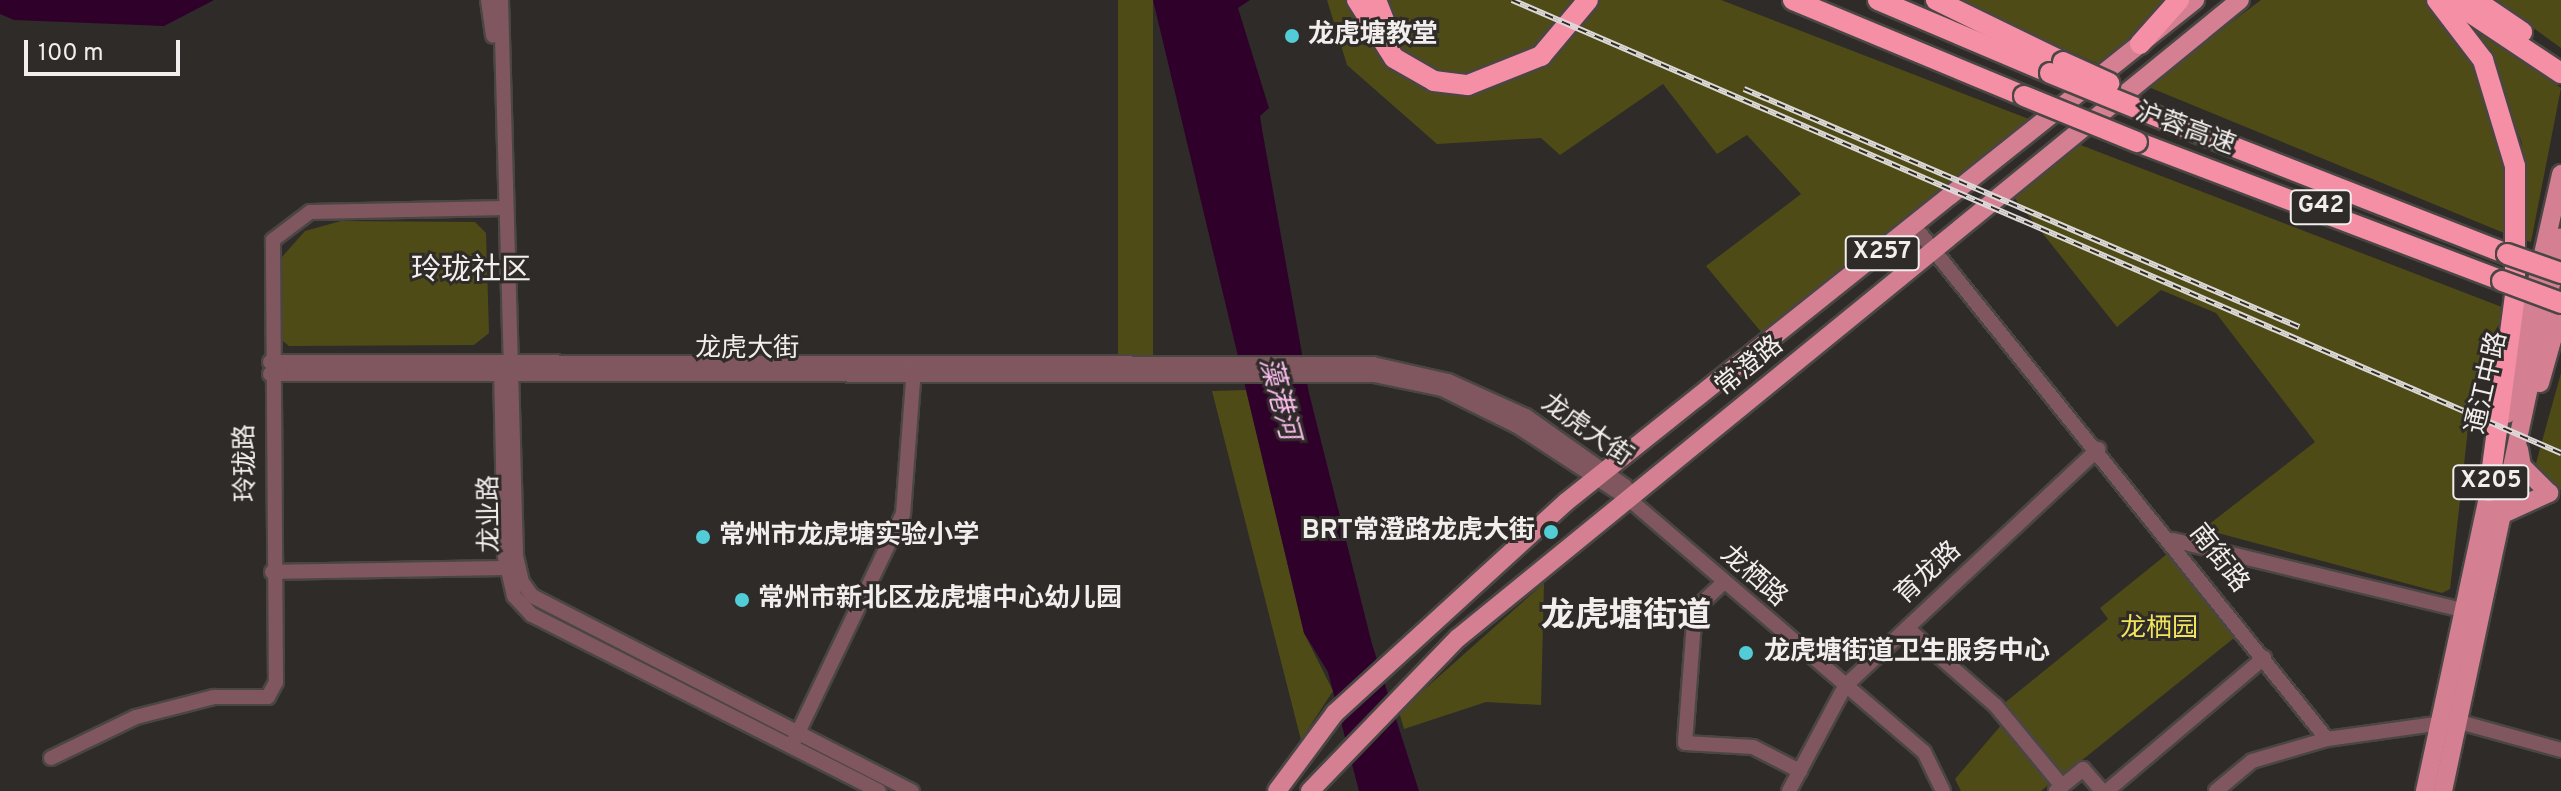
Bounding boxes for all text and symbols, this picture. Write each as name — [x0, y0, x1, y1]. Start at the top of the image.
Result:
place label: 龙虎塘教堂 — [1308, 20, 1438, 52]
scale bar — [28, 24, 184, 74]
marker: 龙虎塘教堂 — [1283, 27, 1301, 45]
text: 100 m — [38, 39, 104, 69]
street label: 沪蓉高速 — [2131, 98, 2239, 162]
road number: G42 — [2289, 187, 2353, 227]
road number: X257 — [1844, 233, 1920, 273]
district label: 玲珑社区 — [411, 254, 531, 290]
street label: 通江中路 — [2461, 329, 2515, 437]
street label: 常澄路 — [1710, 330, 1790, 404]
street label: 龙虎大街 — [695, 334, 799, 366]
water label: 藻港河 — [1251, 354, 1305, 444]
street label: 龙虎大街 — [1534, 388, 1638, 474]
street label: 玲珑路 — [231, 424, 263, 502]
road number: X205 — [2451, 462, 2531, 502]
street label: 龙业路 — [475, 475, 507, 553]
place label: BRT常澄路龙虎大街 — [1302, 516, 1535, 548]
street label: 南街路 — [2182, 519, 2254, 599]
place label: 常州市龙虎塘实验小学 — [719, 521, 979, 553]
marker: BRT常澄路龙虎大街 — [1542, 523, 1560, 541]
marker: 常州市龙虎塘实验小学 — [694, 528, 712, 546]
street label: 育龙路 — [1890, 536, 1968, 612]
street label: 龙栖路 — [1713, 540, 1793, 614]
place label: 常州市新北区龙虎塘中心幼儿园 — [758, 584, 1122, 616]
marker: 常州市新北区龙虎塘中心幼儿园 — [733, 591, 751, 609]
district label: 龙虎塘街道 — [1541, 598, 1711, 638]
park label: 龙栖园 — [2120, 614, 2198, 646]
place label: 龙虎塘街道卫生服务中心 — [1764, 637, 2050, 669]
marker: 龙虎塘街道卫生服务中心 — [1735, 642, 1757, 664]

